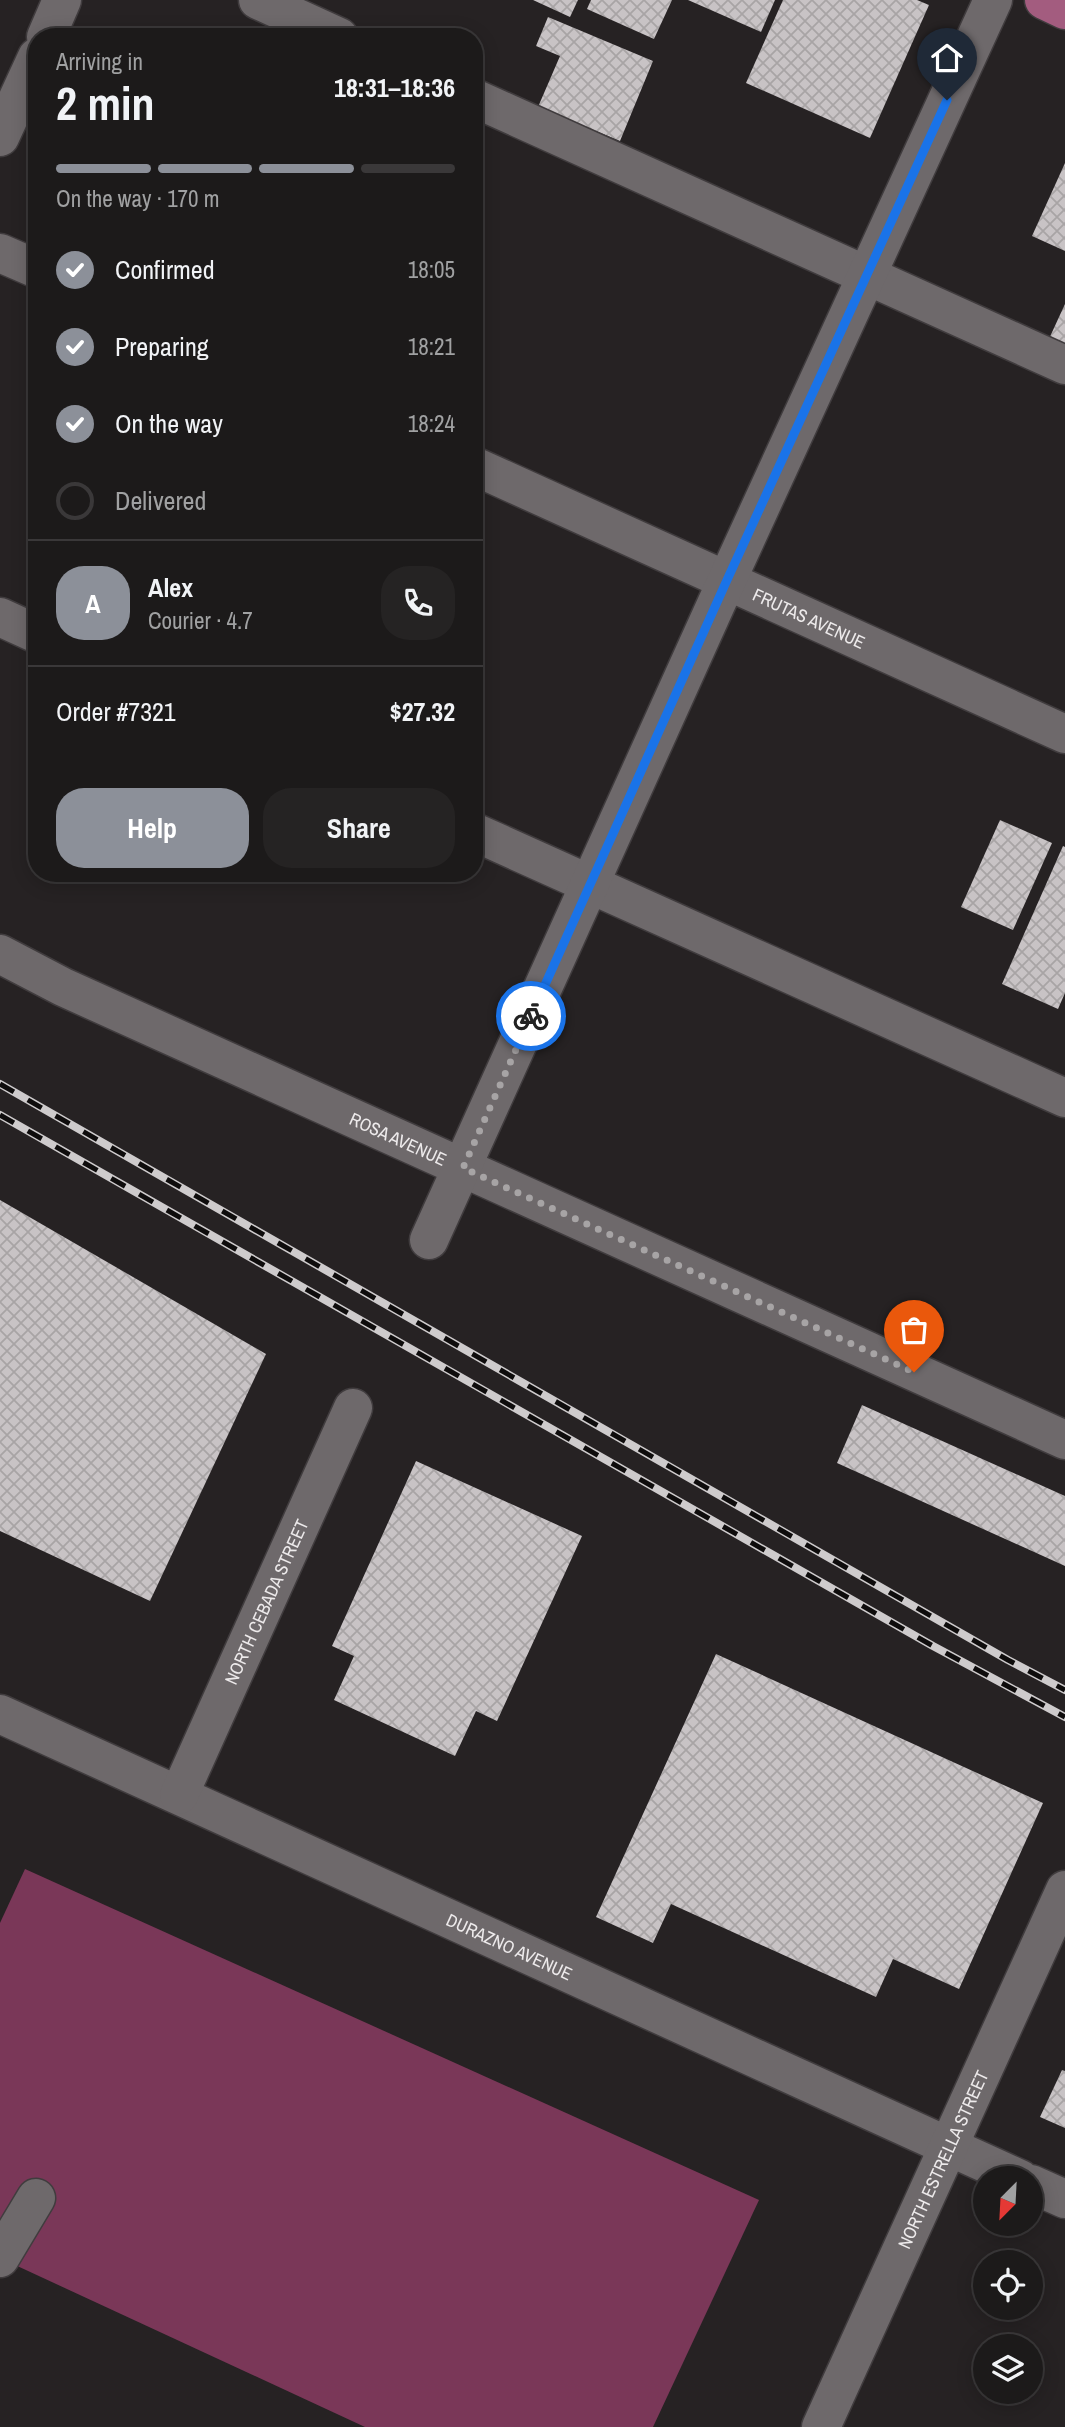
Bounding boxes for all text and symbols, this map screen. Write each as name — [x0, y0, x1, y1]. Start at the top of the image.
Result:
pin — [917, 28, 977, 100]
icon: home — [928, 39, 966, 77]
text: Arriving in — [56, 46, 143, 77]
text: 18:31–18:36 — [334, 70, 455, 105]
text: 2 min — [56, 72, 155, 134]
text: On the way · 170 m — [56, 183, 220, 214]
icon: check — [56, 251, 94, 289]
text: Confirmed — [115, 252, 215, 287]
text: 18:05 — [408, 254, 455, 285]
icon: check — [56, 328, 94, 366]
text: Preparing — [115, 329, 209, 364]
text: 18:21 — [408, 331, 455, 362]
icon: check — [56, 405, 94, 443]
text: On the way — [115, 406, 223, 441]
text: 18:24 — [408, 408, 455, 439]
text: Delivered — [115, 483, 206, 518]
button: phone — [381, 566, 455, 640]
text: Alex — [148, 570, 193, 605]
street label: FRUTAS AVENUE — [749, 582, 869, 654]
text: A — [85, 586, 101, 621]
text: Courier · 4.7 — [148, 605, 253, 636]
text: Order #7321 — [56, 694, 176, 729]
text: $27.32 — [390, 694, 455, 729]
button: Help — [56, 788, 249, 868]
button: Share — [263, 788, 455, 868]
courier — [496, 981, 566, 1051]
icon: bike — [512, 997, 550, 1035]
street label: ROSA AVENUE — [346, 1106, 451, 1171]
pin — [884, 1300, 944, 1372]
icon: bag — [895, 1311, 933, 1349]
street label: NORTH CEBADA STREET — [218, 1515, 314, 1688]
street label: DURAZNO AVENUE — [443, 1907, 577, 1986]
street label: NORTH ESTRELLA STREET — [891, 2066, 994, 2253]
north arrow — [973, 2166, 1043, 2236]
map controls — [973, 2166, 1043, 2404]
button: locate — [973, 2250, 1043, 2320]
button: layers — [973, 2334, 1043, 2404]

